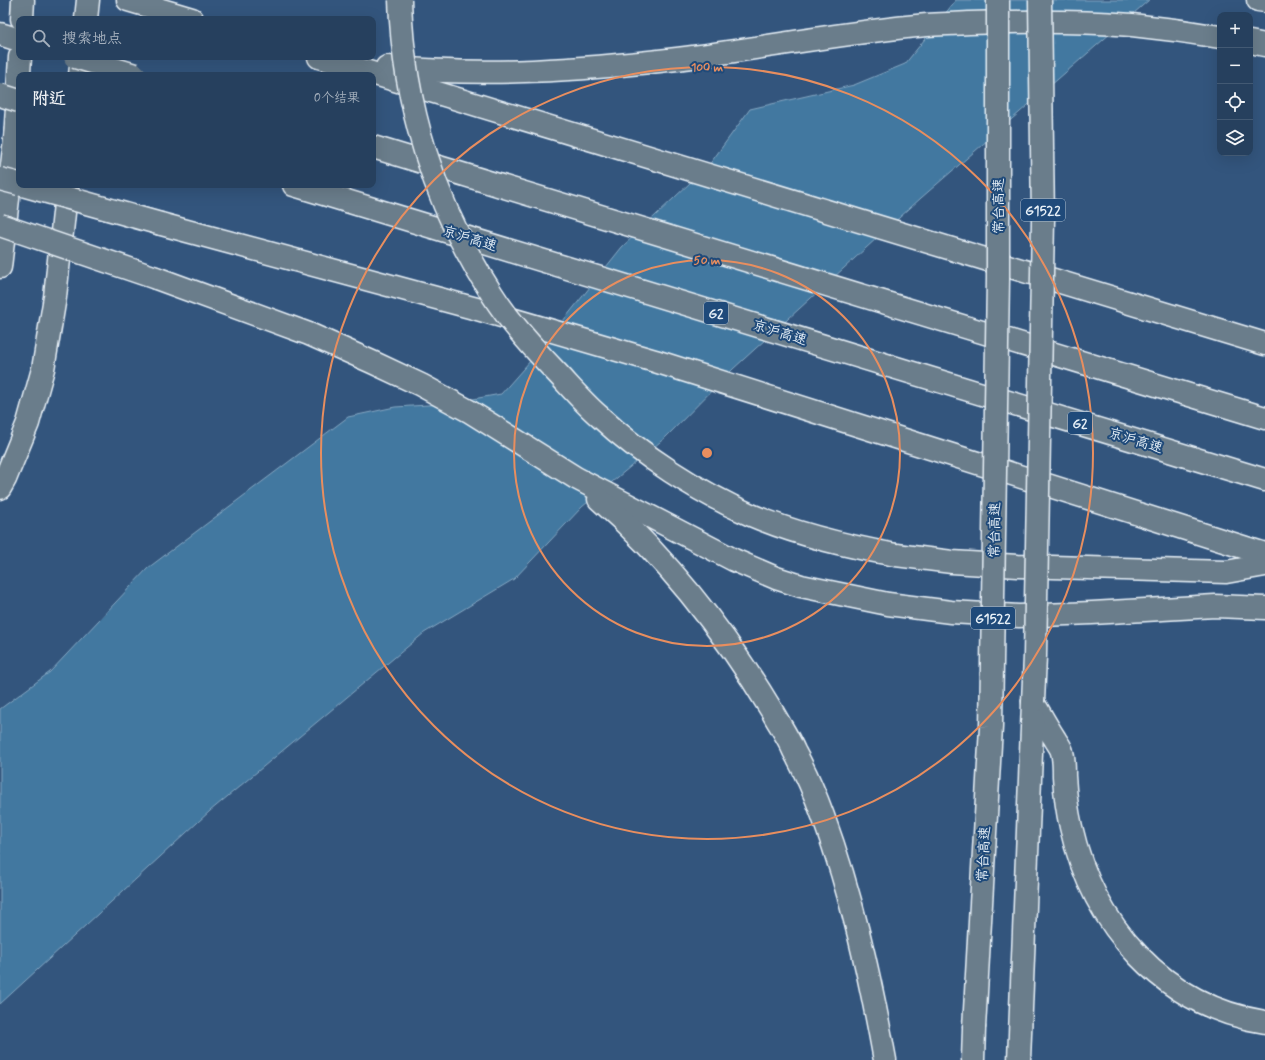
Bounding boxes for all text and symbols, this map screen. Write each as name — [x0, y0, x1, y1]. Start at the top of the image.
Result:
map controls — [1217, 12, 1253, 156]
button: + — [1217, 12, 1253, 48]
search box — [16, 16, 376, 60]
icon: search — [30, 27, 52, 49]
text: 搜索地点 — [62, 29, 122, 49]
button: − — [1217, 48, 1253, 84]
text: 100 m — [691, 60, 724, 76]
button: locate — [1217, 84, 1253, 120]
text: 附近 — [32, 88, 66, 110]
text: 0个结果 — [314, 90, 360, 107]
button: layers — [1217, 120, 1253, 156]
street label: 常台高速 — [990, 178, 1008, 234]
road number: G1522 — [1021, 199, 1065, 221]
street label: 京沪高速 — [440, 222, 499, 256]
text: 50 m — [694, 253, 721, 269]
road number: G2 — [704, 302, 728, 324]
street label: 京沪高速 — [750, 316, 809, 350]
road number: G2 — [1068, 412, 1092, 434]
street label: 京沪高速 — [1106, 424, 1165, 458]
centre of rings — [700, 446, 714, 460]
street label: 常台高速 — [986, 502, 1004, 558]
road number: G1522 — [971, 607, 1015, 629]
street label: 常台高速 — [974, 826, 994, 882]

